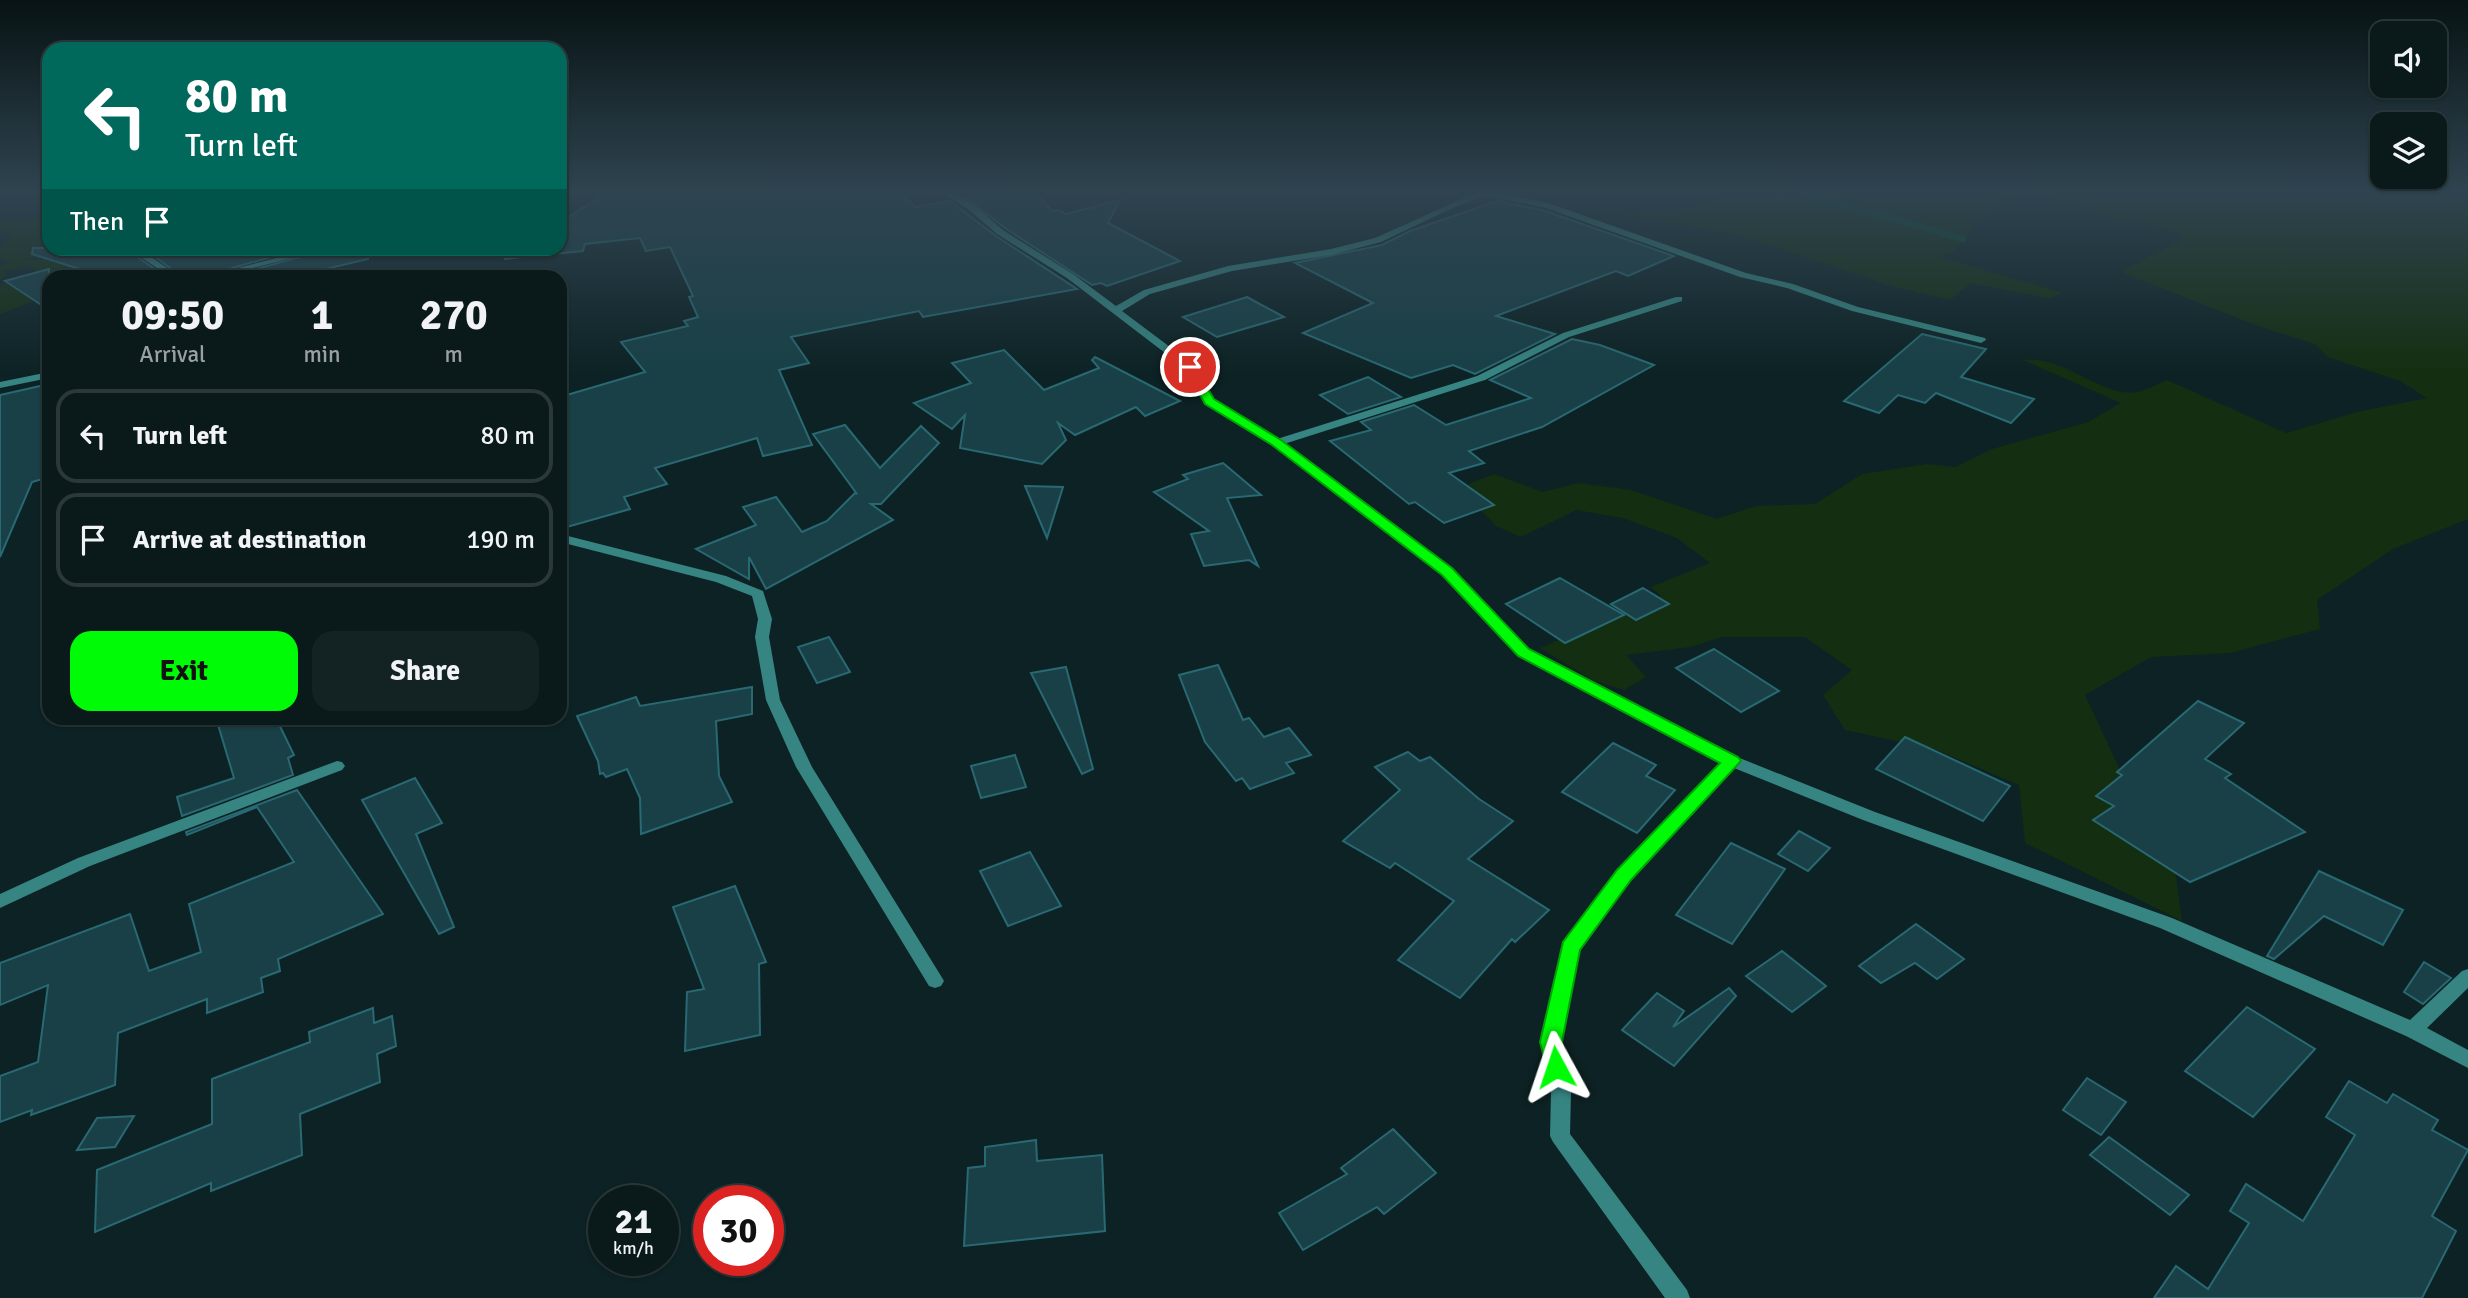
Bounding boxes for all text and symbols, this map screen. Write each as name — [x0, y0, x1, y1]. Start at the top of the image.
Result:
map controls — [2370, 21, 2447, 189]
button: sound — [2370, 21, 2447, 98]
text: 80 m — [185, 66, 288, 126]
icon: left — [70, 70, 161, 161]
button: layers — [2370, 112, 2447, 189]
text: Turn left — [185, 126, 298, 165]
icon: arrive — [138, 203, 176, 241]
text: Then — [70, 206, 124, 238]
text: 09:50 — [121, 290, 224, 341]
text: 1 — [311, 290, 333, 341]
text: 270 — [420, 290, 488, 341]
pin — [1160, 337, 1220, 397]
text: Arrival — [140, 340, 206, 369]
text: min — [303, 340, 341, 369]
text: m — [445, 340, 463, 369]
icon: arrive — [1171, 348, 1209, 386]
icon: left — [74, 417, 112, 455]
text: Turn left — [133, 420, 227, 452]
text: 80 m — [480, 420, 535, 452]
icon: arrive — [74, 521, 112, 559]
text: Arrive at destination — [133, 524, 366, 556]
text: 190 m — [466, 524, 535, 556]
button: Exit — [70, 631, 298, 711]
button: Share — [312, 631, 539, 711]
position arrow — [1519, 1030, 1593, 1104]
speed limit sign: 30 — [693, 1185, 784, 1276]
text: 21 — [615, 1200, 652, 1243]
text: km/h — [613, 1237, 654, 1259]

